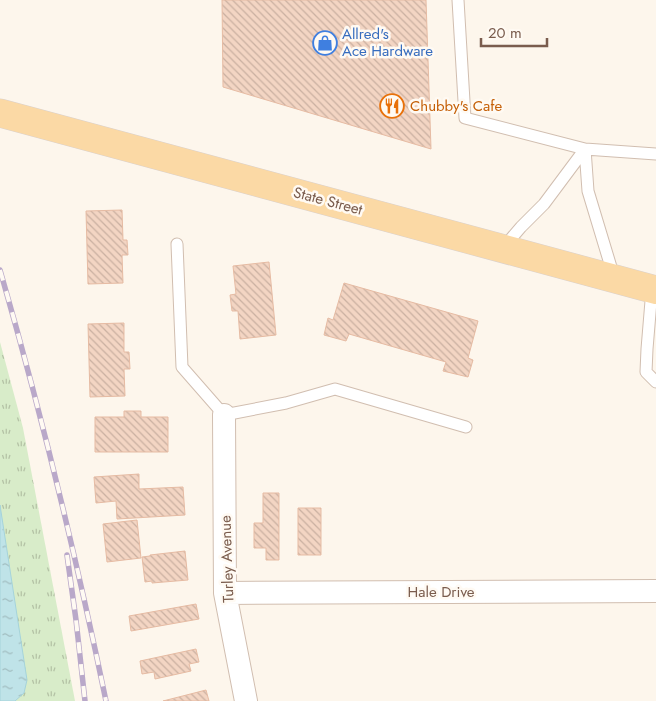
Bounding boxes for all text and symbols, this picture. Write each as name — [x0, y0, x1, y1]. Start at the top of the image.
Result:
scale bar — [481, 15, 547, 47]
text: 20 m — [488, 22, 522, 44]
place label: Allred's Ace Hardware — [342, 23, 433, 62]
shop icon: Allred's Ace Hardware — [312, 30, 338, 56]
restaurant icon: Chubby's Cafe — [379, 93, 405, 119]
place label: Chubby's Cafe — [410, 95, 503, 117]
street label: State Street — [291, 181, 365, 221]
street label: Turley Avenue — [214, 515, 240, 603]
street label: Hale Drive — [408, 581, 475, 603]

